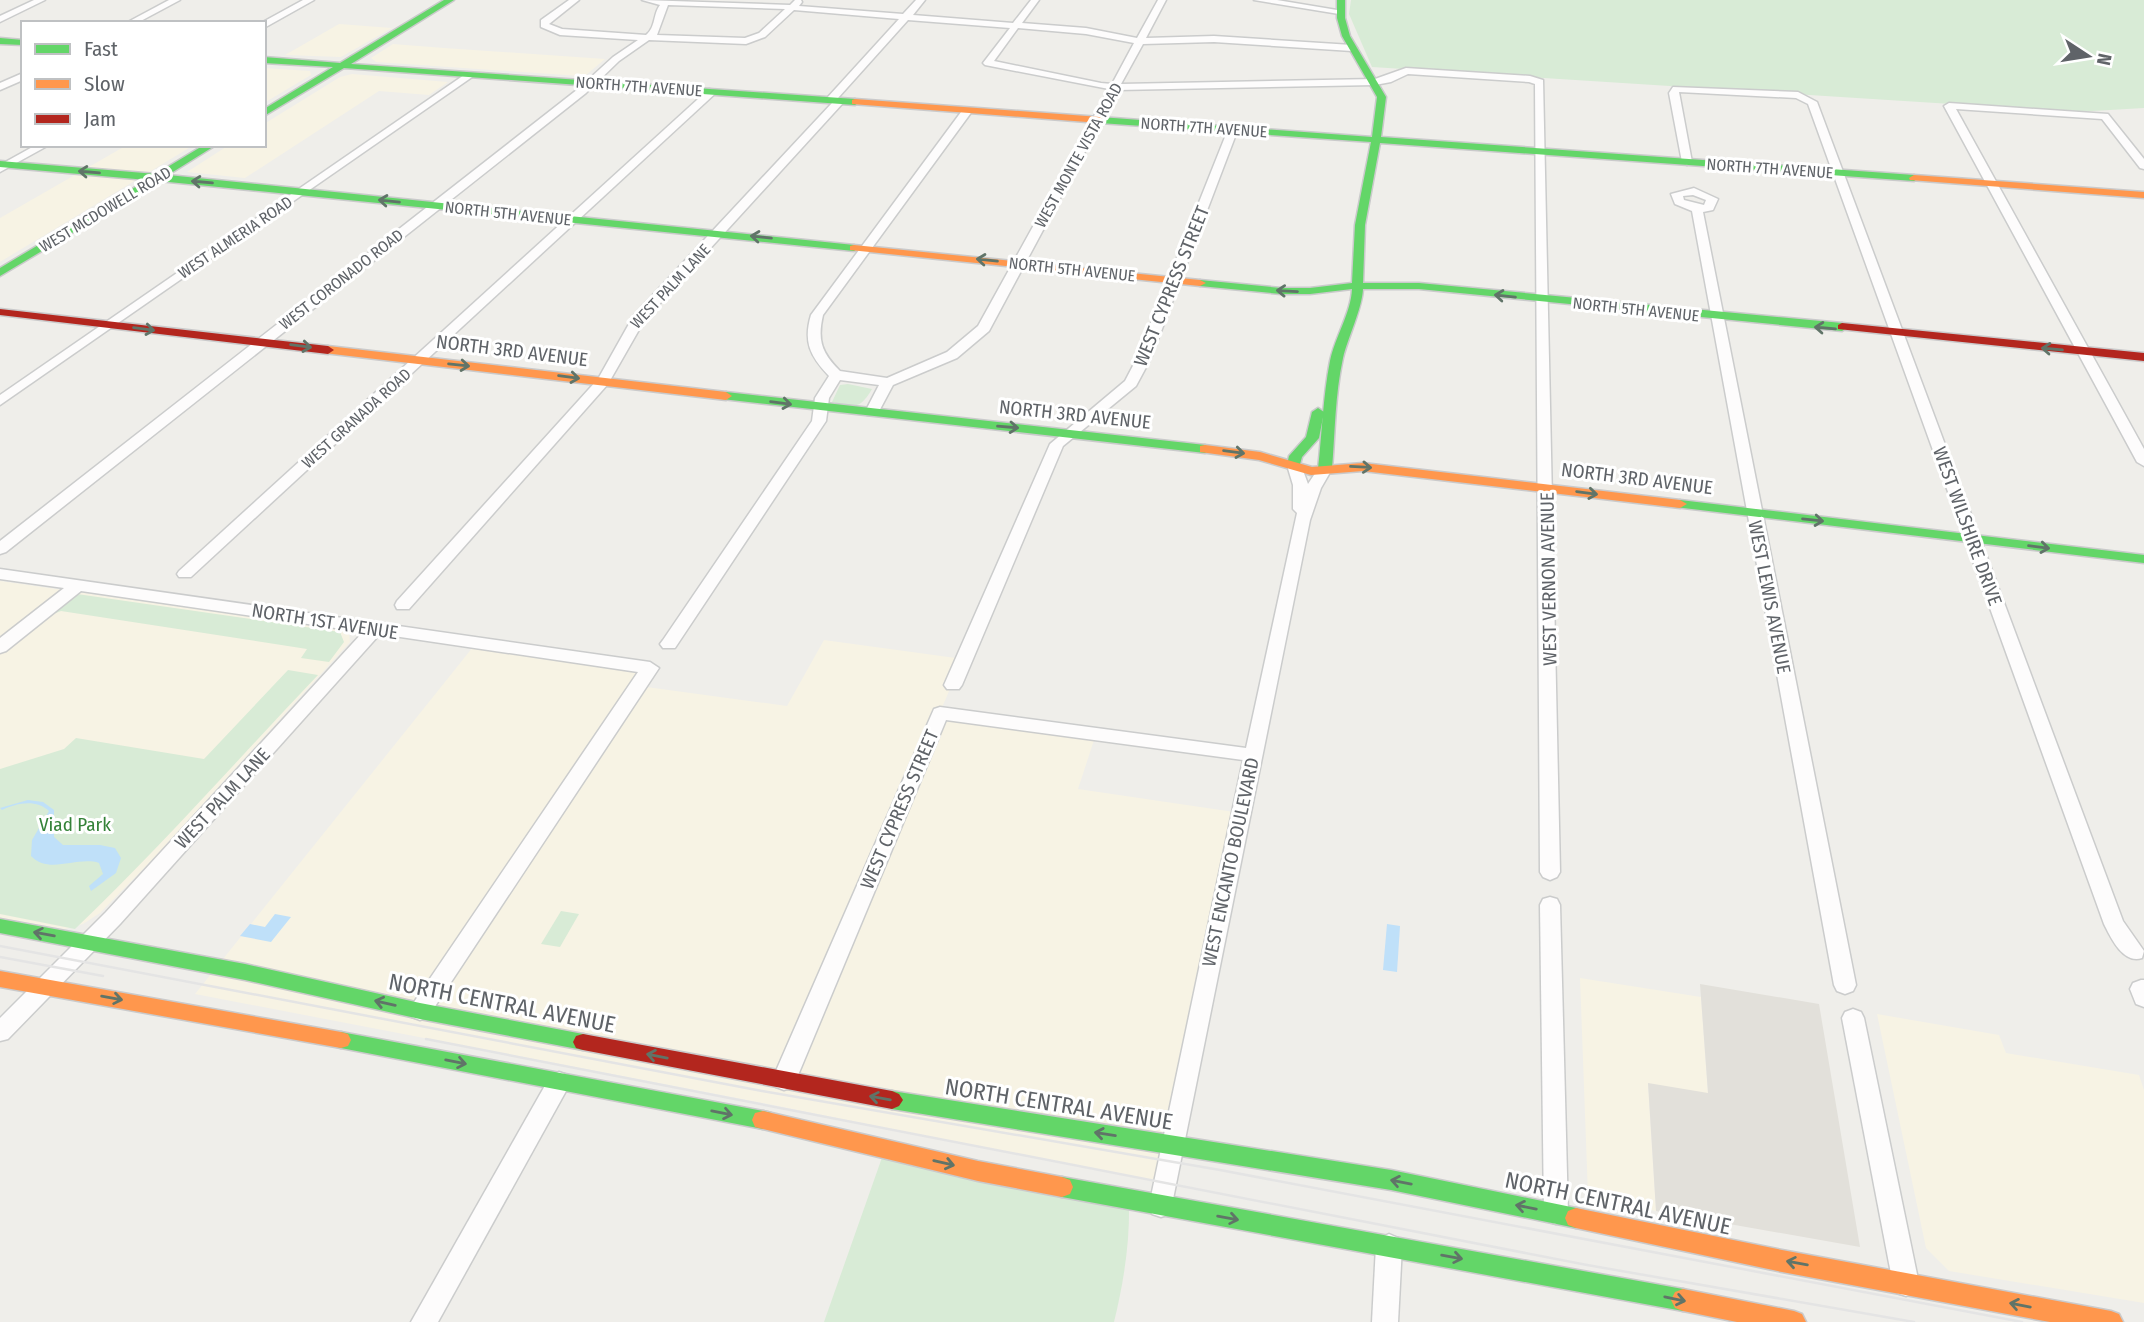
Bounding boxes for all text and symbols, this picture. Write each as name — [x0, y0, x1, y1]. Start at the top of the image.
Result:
legend — [21, 21, 266, 147]
north arrow — [2053, 21, 2123, 91]
text: Fast — [84, 36, 118, 62]
text: N — [2092, 51, 2117, 67]
text: Slow — [84, 71, 125, 97]
street label: NORTH 7TH AVENUE — [575, 73, 703, 100]
street label: WEST MONTE VISTA ROAD — [1031, 80, 1126, 231]
text: Jam — [84, 106, 116, 132]
street label: NORTH 7TH AVENUE — [1140, 114, 1268, 141]
street label: NORTH 7TH AVENUE — [1706, 155, 1834, 182]
street label: WEST MCDOWELL ROAD — [36, 163, 175, 256]
one-way arrow — [78, 165, 101, 178]
one-way arrow — [192, 175, 214, 188]
street label: WEST ALMERIA ROAD — [175, 192, 296, 283]
one-way arrow — [378, 194, 401, 207]
street label: NORTH 5TH AVENUE — [444, 197, 572, 230]
street label: WEST CYPRESS STREET — [1129, 202, 1214, 370]
street label: WEST CORONADO ROAD — [276, 225, 407, 334]
one-way arrow — [750, 230, 773, 243]
street label: WEST PALM LANE — [626, 240, 714, 333]
one-way arrow — [977, 253, 999, 266]
street label: NORTH 5TH AVENUE — [1008, 253, 1136, 286]
one-way arrow — [1276, 285, 1299, 298]
one-way arrow — [1494, 289, 1517, 302]
street label: NORTH 5TH AVENUE — [1572, 293, 1700, 326]
one-way arrow — [1814, 321, 1837, 334]
one-way arrow — [132, 322, 155, 335]
street label: NORTH 3RD AVENUE — [435, 330, 589, 371]
one-way arrow — [289, 340, 312, 353]
one-way arrow — [2041, 343, 2063, 356]
one-way arrow — [447, 358, 470, 371]
street label: WEST GRANADA ROAD — [298, 364, 415, 472]
one-way arrow — [557, 371, 580, 384]
street label: NORTH 3RD AVENUE — [998, 395, 1152, 434]
one-way arrow — [770, 396, 792, 409]
one-way arrow — [996, 421, 1018, 434]
street label: WEST WILSHIRE DRIVE — [1928, 444, 2007, 609]
one-way arrow — [1222, 446, 1245, 459]
street label: NORTH 3RD AVENUE — [1560, 458, 1714, 499]
one-way arrow — [1349, 461, 1372, 474]
one-way arrow — [1575, 487, 1598, 500]
street label: WEST VERNON AVENUE — [1535, 492, 1562, 666]
one-way arrow — [1801, 514, 1824, 527]
street label: WEST LEWIS AVENUE — [1743, 519, 1796, 676]
one-way arrow — [2027, 540, 2050, 553]
street label: NORTH 1ST AVENUE — [250, 599, 400, 644]
street label: WEST CYPRESS STREET — [855, 726, 944, 892]
street label: WEST PALM LANE — [170, 743, 275, 853]
street label: WEST ENCANTO BOULEVARD — [1197, 756, 1264, 969]
park label: Viad Park — [39, 813, 111, 836]
one-way arrow — [33, 927, 56, 940]
street label: NORTH CENTRAL AVENUE — [386, 967, 618, 1039]
one-way arrow — [100, 992, 123, 1005]
one-way arrow — [374, 996, 397, 1010]
one-way arrow — [646, 1049, 669, 1062]
one-way arrow — [444, 1056, 467, 1070]
street label: NORTH CENTRAL AVENUE — [943, 1072, 1175, 1136]
one-way arrow — [869, 1091, 892, 1104]
one-way arrow — [710, 1106, 733, 1120]
one-way arrow — [1094, 1128, 1117, 1141]
one-way arrow — [932, 1156, 955, 1170]
street label: NORTH CENTRAL AVENUE — [1502, 1165, 1734, 1241]
one-way arrow — [1390, 1175, 1413, 1189]
one-way arrow — [1515, 1200, 1538, 1213]
one-way arrow — [1216, 1212, 1239, 1225]
one-way arrow — [1440, 1251, 1463, 1264]
one-way arrow — [1786, 1256, 1809, 1270]
one-way arrow — [1663, 1293, 1686, 1307]
one-way arrow — [2009, 1298, 2032, 1312]

